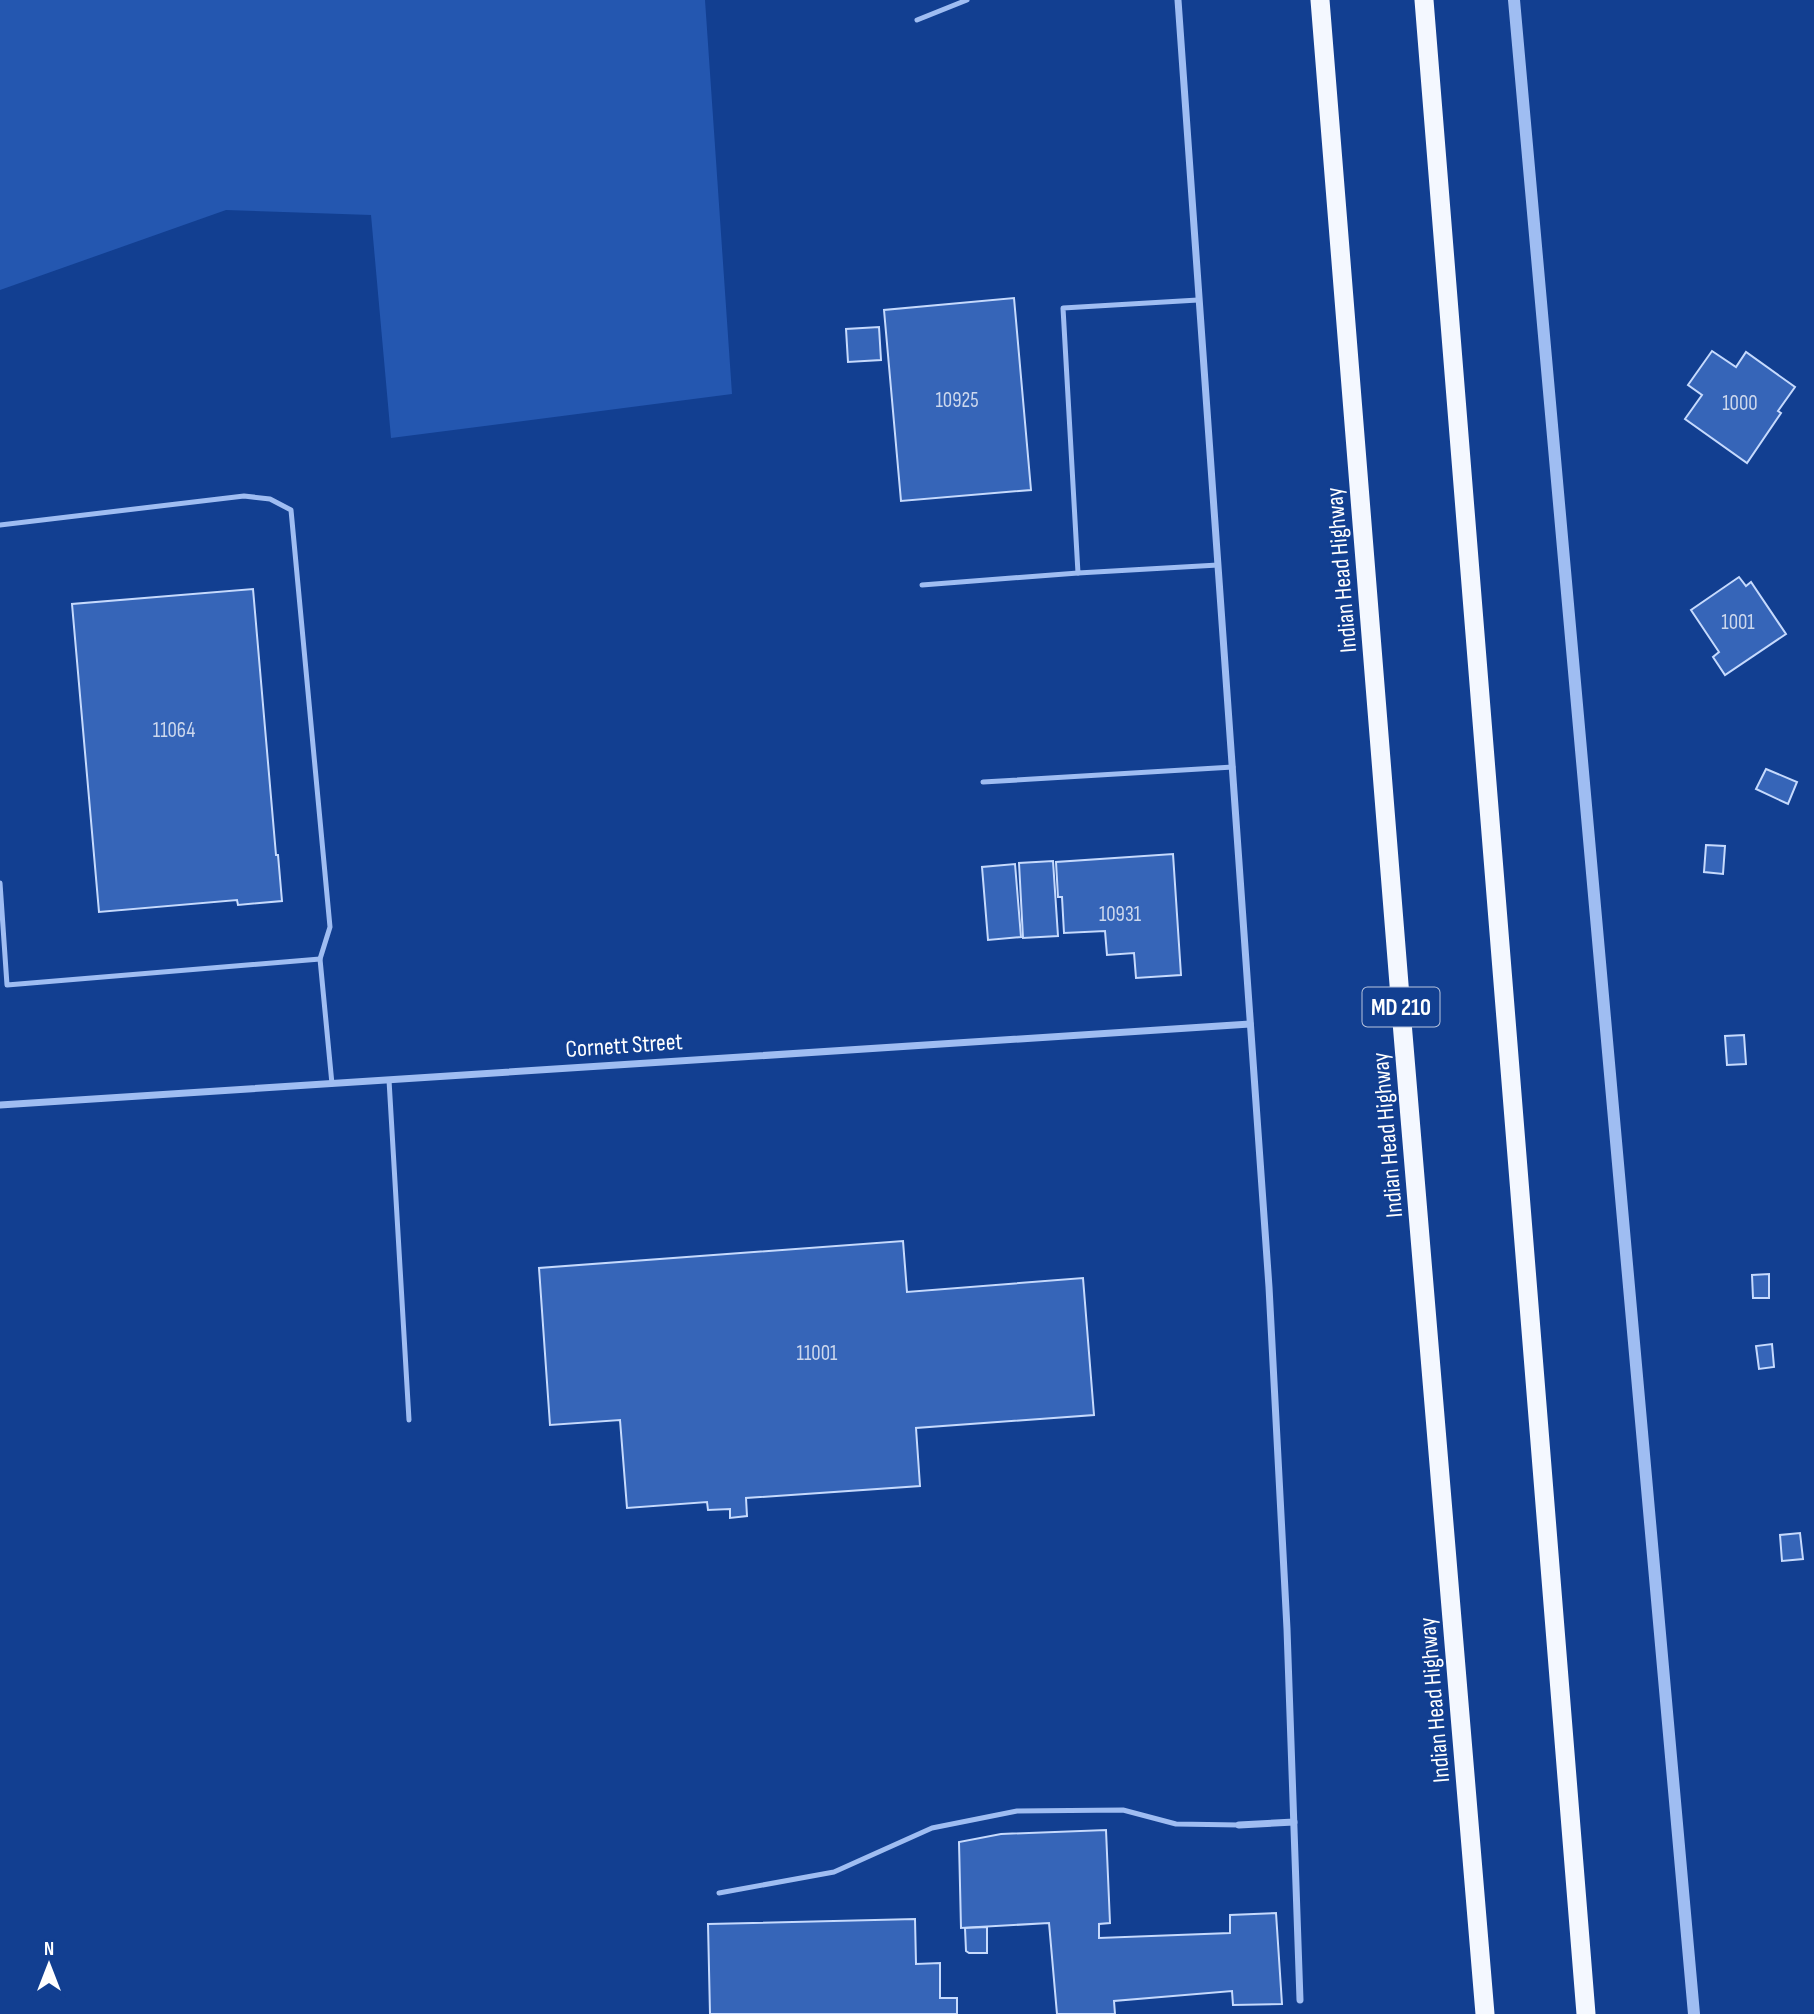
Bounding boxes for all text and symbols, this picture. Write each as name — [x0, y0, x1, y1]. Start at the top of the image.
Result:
house number: 10925 — [935, 388, 979, 413]
house number: 1000 — [1722, 391, 1758, 416]
street label: Indian Head Highway — [1320, 486, 1363, 654]
house number: 1001 — [1721, 610, 1755, 635]
house number: 11064 — [153, 718, 195, 743]
house number: 10931 — [1099, 902, 1142, 927]
road number: MD 210 — [1362, 988, 1440, 1026]
street label: Cornett Street — [565, 1027, 684, 1064]
street label: Indian Head Highway — [1366, 1051, 1409, 1219]
house number: 11001 — [797, 1341, 838, 1366]
street label: Indian Head Highway — [1413, 1616, 1456, 1784]
north arrow — [14, 1930, 84, 2000]
text: N — [44, 1938, 54, 1961]

